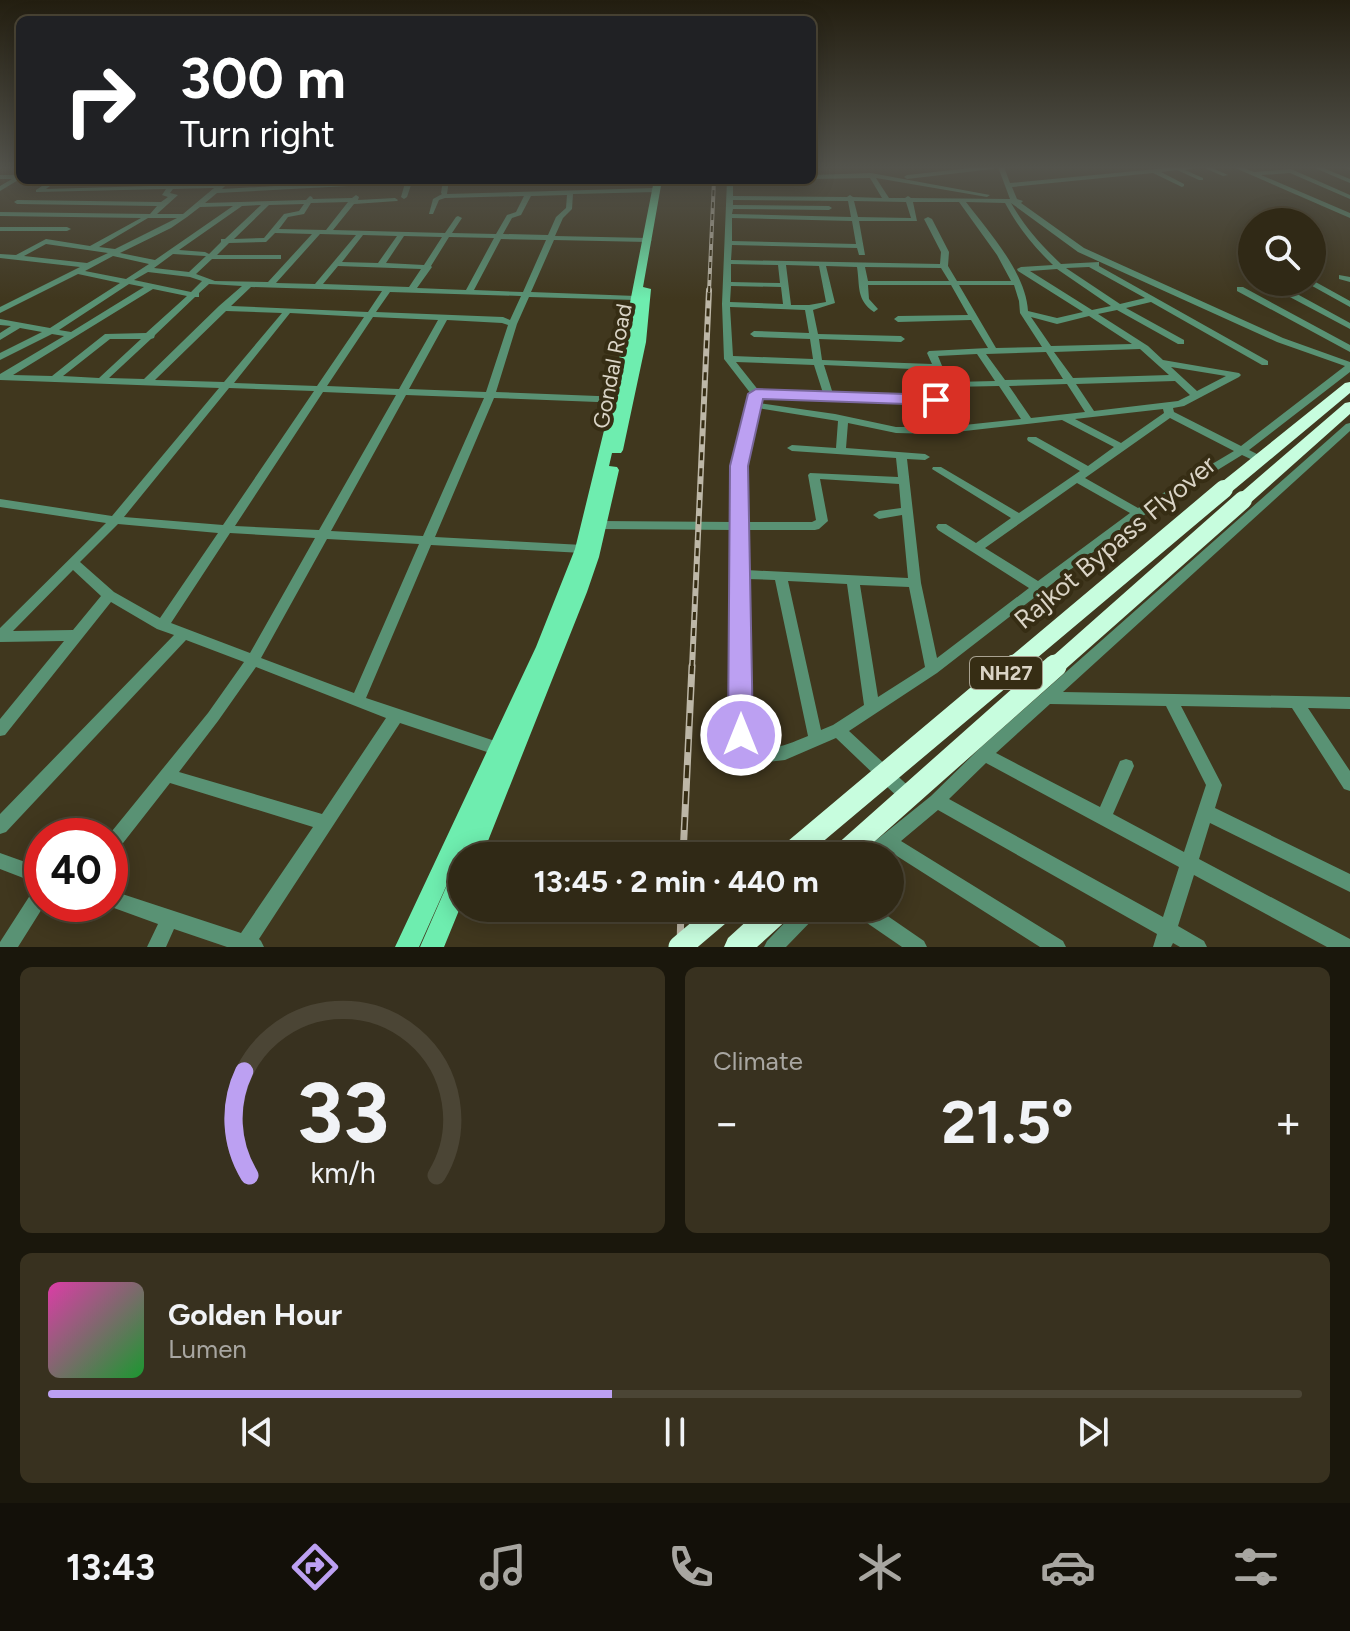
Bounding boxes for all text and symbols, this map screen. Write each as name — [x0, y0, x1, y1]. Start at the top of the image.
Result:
text: 300 m — [180, 45, 346, 112]
icon: right — [48, 48, 152, 152]
text: Turn right — [180, 113, 335, 156]
map controls — [1238, 208, 1326, 296]
button: search — [1238, 208, 1326, 296]
street label: Gondal Road — [587, 301, 638, 431]
pin — [902, 366, 970, 434]
icon: arrive — [914, 378, 958, 422]
street label: Rajkot Bypass Flyover — [1008, 448, 1222, 636]
road number: NH27 — [970, 657, 1042, 689]
position arrow — [699, 693, 783, 777]
speed limit sign: 40 — [24, 818, 128, 922]
text: 13:45 · 2 min · 440 m — [533, 863, 819, 900]
text: Climate — [713, 1045, 803, 1077]
text: 33 — [296, 1063, 389, 1163]
text: 21.5° — [941, 1086, 1074, 1158]
text: − — [713, 1096, 740, 1149]
text: + — [1275, 1096, 1302, 1149]
text: km/h — [310, 1156, 375, 1190]
text: Golden Hour — [168, 1296, 342, 1333]
text: Lumen — [168, 1333, 247, 1365]
icon: previous — [235, 1410, 279, 1454]
icon: pause — [653, 1410, 697, 1454]
icon: next — [1071, 1410, 1115, 1454]
icon: directions — [287, 1539, 343, 1595]
icon: music — [475, 1539, 531, 1595]
icon: phone — [663, 1539, 719, 1595]
icon: climate — [852, 1539, 908, 1595]
icon: car — [1040, 1539, 1096, 1595]
icon: filters — [1228, 1539, 1284, 1595]
text: 13:43 — [66, 1546, 155, 1589]

